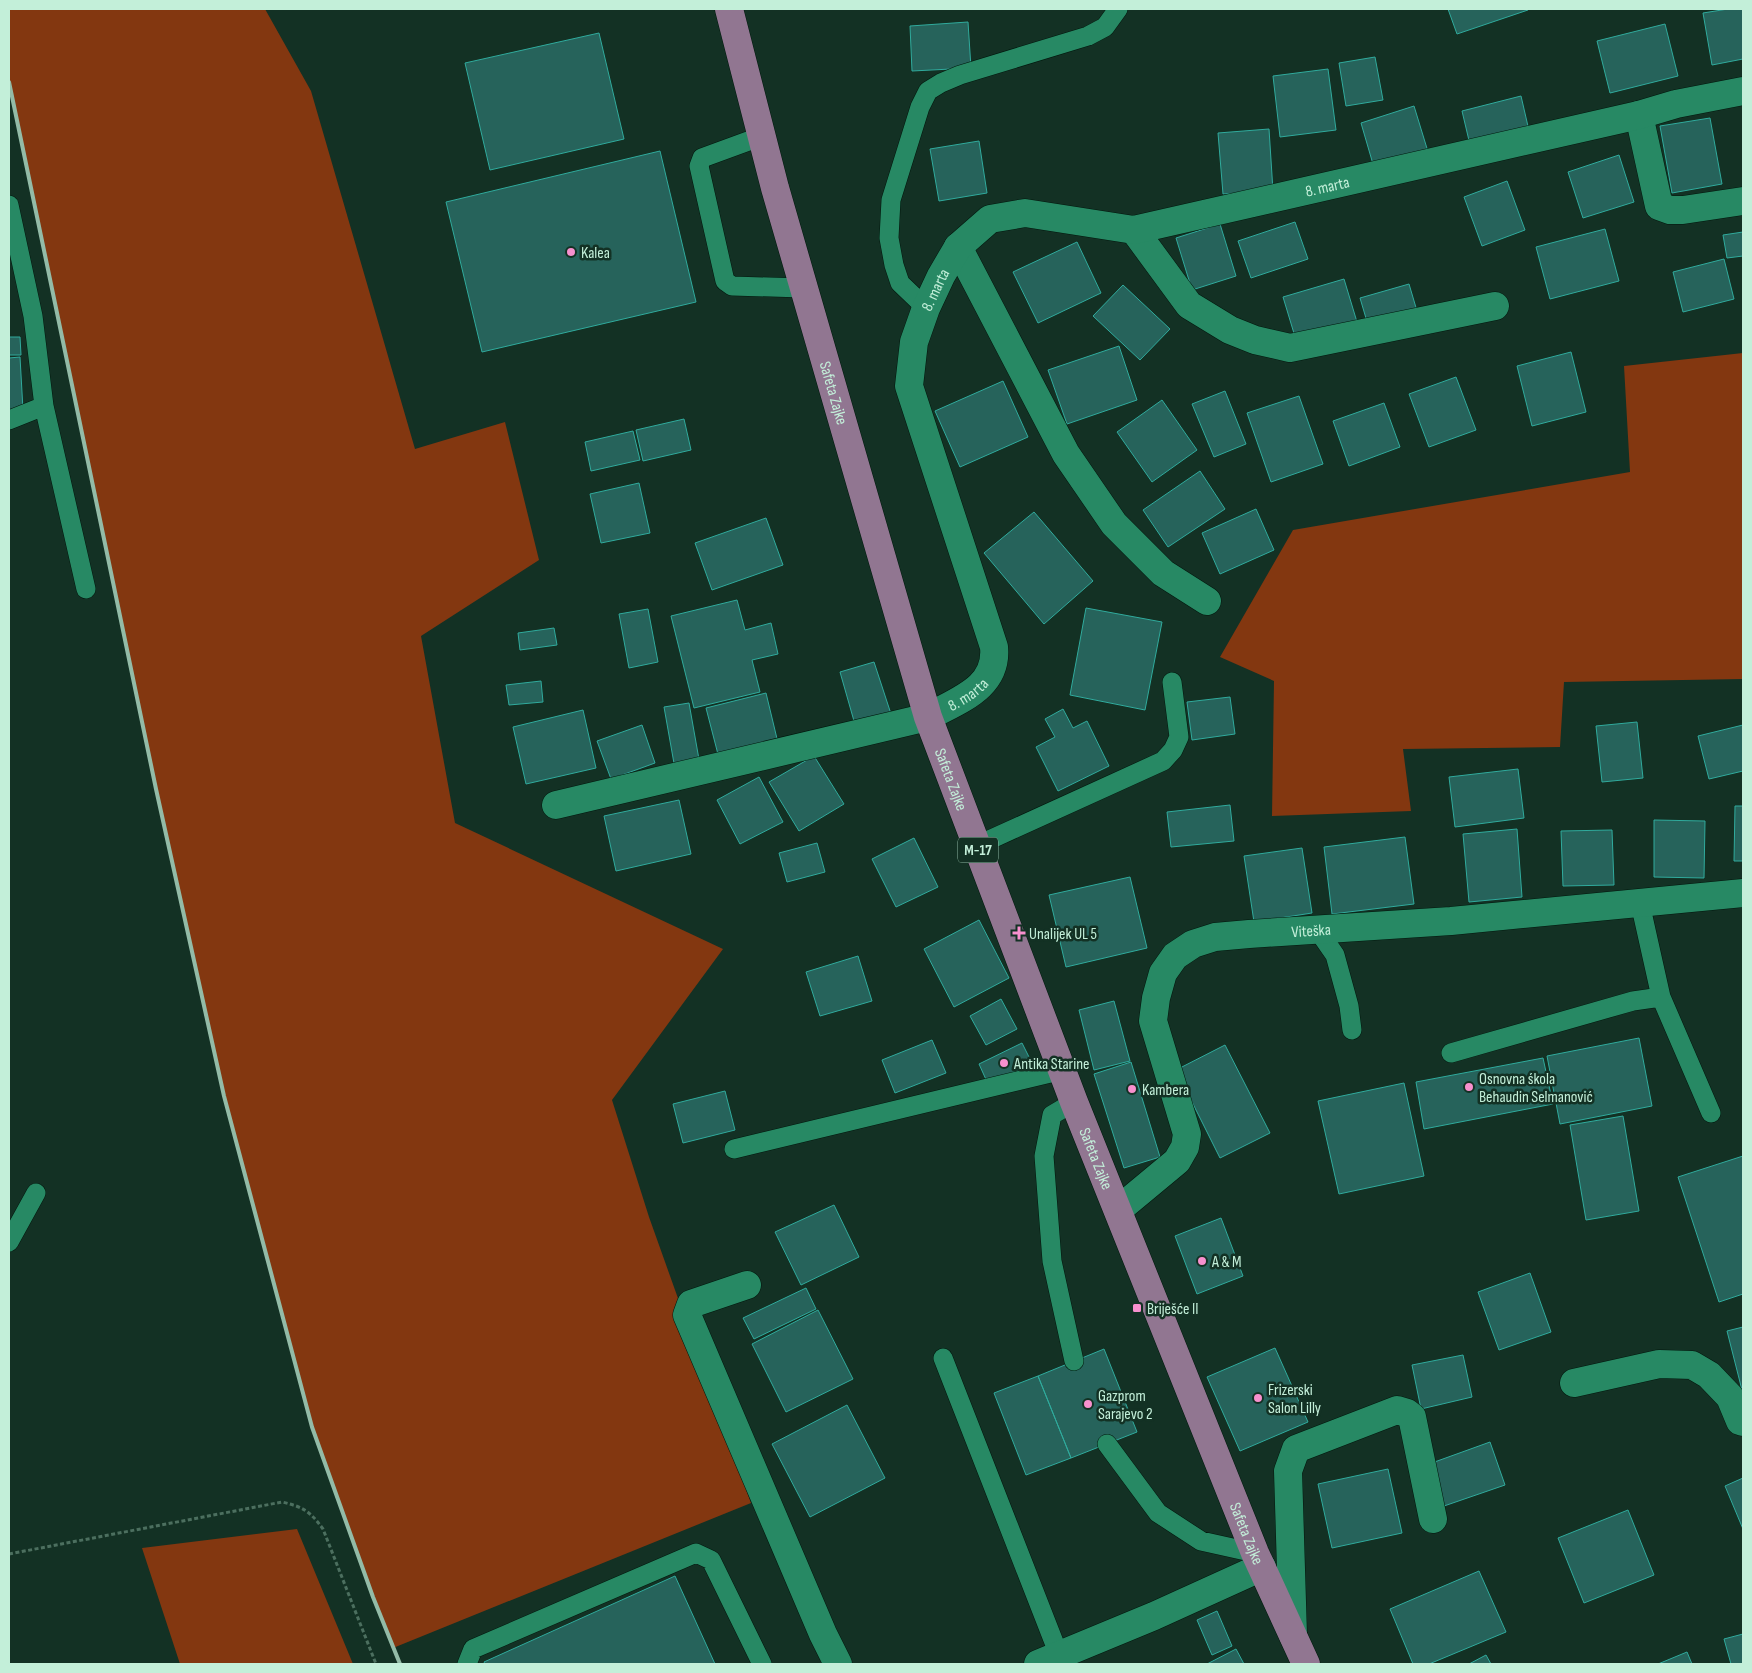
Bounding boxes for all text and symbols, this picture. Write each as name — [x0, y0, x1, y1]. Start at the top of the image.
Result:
street label: 8. marta — [1304, 173, 1351, 202]
place label: Kalea — [581, 244, 610, 263]
marker: Kalea — [565, 246, 577, 258]
street label: 8. marta — [918, 266, 954, 314]
street label: Safeta Zajke — [815, 359, 851, 427]
street label: 8. marta — [945, 675, 993, 716]
street label: Safeta Zajke — [930, 746, 971, 813]
road number: M-17 — [958, 838, 998, 862]
street label: Viteška — [1291, 921, 1331, 942]
place label: Unalijek UL 5 — [1029, 925, 1097, 944]
marker: Unalijek UL 5 — [1013, 927, 1025, 939]
place label: Antika Starine — [1013, 1055, 1089, 1074]
marker: Antika Starine — [998, 1057, 1010, 1069]
place label: Osnovna śkola Behaudin Selmanović — [1479, 1070, 1593, 1107]
place label: Kambera — [1142, 1081, 1189, 1100]
marker: Osnovna śkola Behaudin Selmanović — [1463, 1081, 1475, 1093]
marker: Kambera — [1126, 1083, 1138, 1095]
street label: Safeta Zajke — [1074, 1125, 1116, 1193]
place label: A & M — [1211, 1253, 1242, 1272]
marker: A & M — [1196, 1255, 1208, 1267]
place label: Briješće II — [1147, 1300, 1199, 1319]
marker: Briješće II — [1131, 1302, 1143, 1314]
place label: Frizerski Salon Lilly — [1268, 1381, 1321, 1418]
place label: Gazprom Sarajevo 2 — [1098, 1387, 1153, 1424]
marker: Frizerski Salon Lilly — [1252, 1392, 1264, 1404]
marker: Gazprom Sarajevo 2 — [1082, 1398, 1094, 1410]
street label: Safeta Zajke — [1225, 1500, 1267, 1568]

